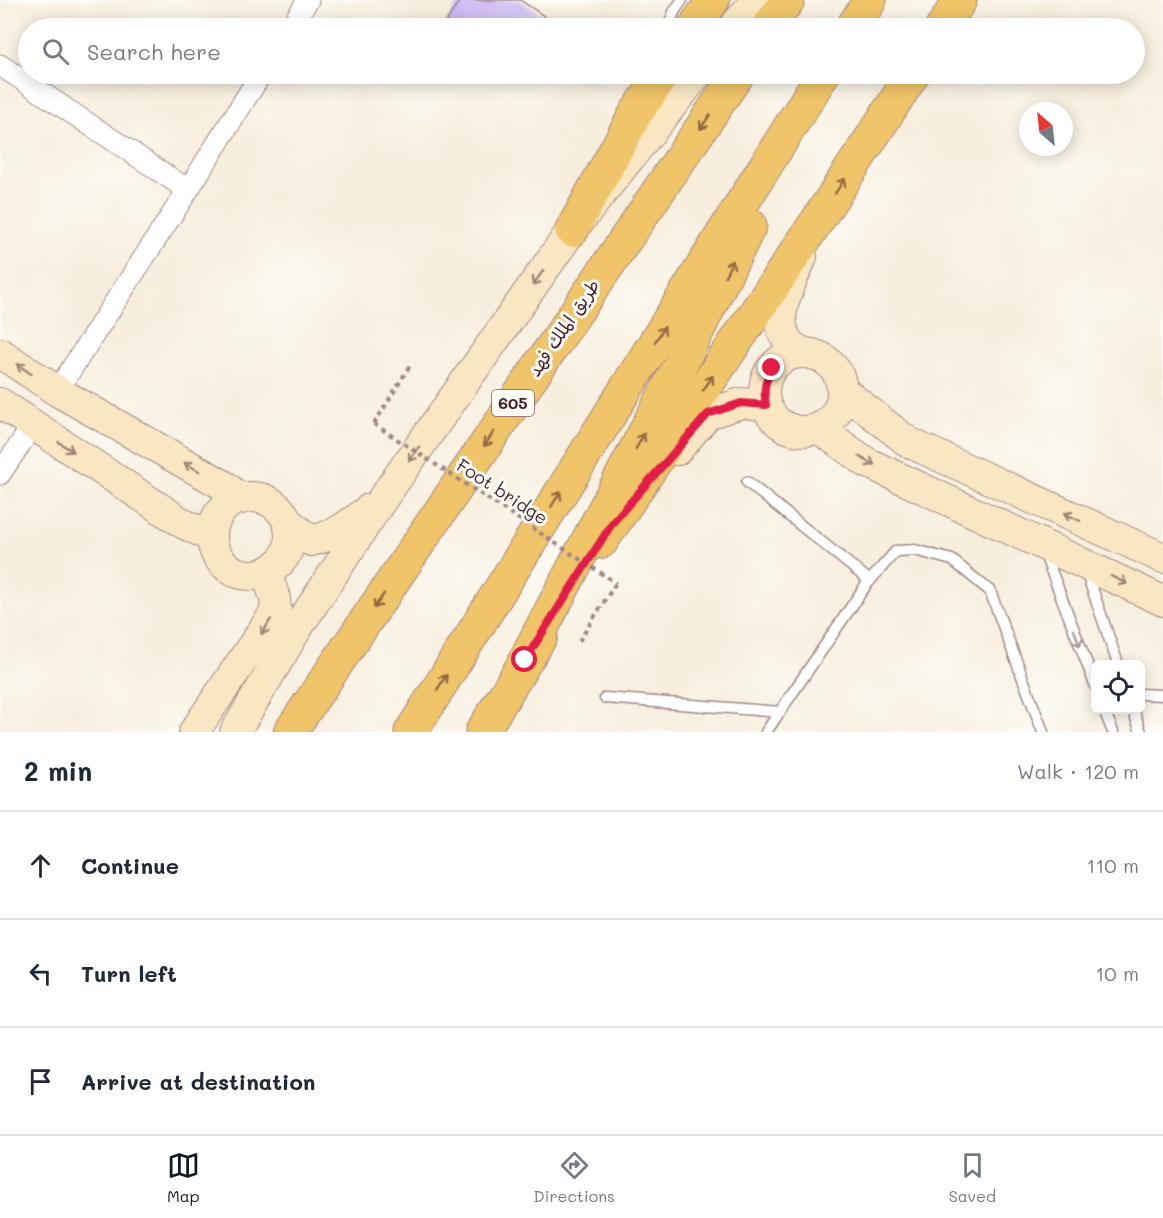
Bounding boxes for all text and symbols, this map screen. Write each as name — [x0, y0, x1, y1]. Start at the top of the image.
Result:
search box — [18, 18, 1145, 84]
icon: search — [39, 35, 72, 68]
text: Search here — [87, 37, 221, 66]
north arrow — [1019, 102, 1073, 156]
one-way arrow — [699, 113, 711, 130]
one-way arrow — [834, 178, 846, 195]
one-way arrow — [724, 259, 735, 277]
one-way arrow — [532, 269, 544, 285]
street label: طريق الملك فهد — [522, 274, 605, 381]
one-way arrow — [654, 326, 666, 343]
route end — [758, 354, 784, 380]
one-way arrow — [16, 363, 33, 375]
one-way arrow — [702, 375, 714, 392]
road number: 605 — [492, 390, 534, 416]
one-way arrow — [482, 431, 495, 448]
one-way arrow — [635, 433, 646, 451]
one-way arrow — [57, 441, 74, 453]
one-way arrow — [408, 446, 420, 462]
street label: Foot bridge — [452, 453, 553, 530]
one-way arrow — [858, 455, 875, 467]
one-way arrow — [184, 461, 201, 473]
one-way arrow — [551, 491, 563, 508]
one-way arrow — [1063, 510, 1081, 522]
one-way arrow — [1109, 575, 1127, 587]
one-way arrow — [373, 592, 385, 608]
one-way arrow — [259, 618, 271, 635]
one-way arrow — [1072, 628, 1083, 646]
route start — [511, 646, 537, 672]
map controls — [1091, 660, 1145, 714]
button: locate — [1091, 660, 1145, 714]
one-way arrow — [435, 674, 448, 691]
text: 2 min — [24, 754, 92, 788]
text: Walk · 120 m — [1017, 758, 1139, 784]
icon: ahead — [24, 849, 57, 882]
text: Continue — [81, 851, 179, 880]
text: 110 m — [1086, 852, 1139, 878]
icon: left — [24, 957, 57, 990]
text: Turn left — [81, 959, 177, 988]
text: 10 m — [1095, 960, 1139, 986]
icon: arrive — [24, 1065, 57, 1098]
text: Arrive at destination — [81, 1067, 316, 1096]
tab: Map — [167, 1149, 200, 1206]
tab: Directions — [534, 1149, 615, 1206]
tab: Saved — [949, 1149, 996, 1206]

